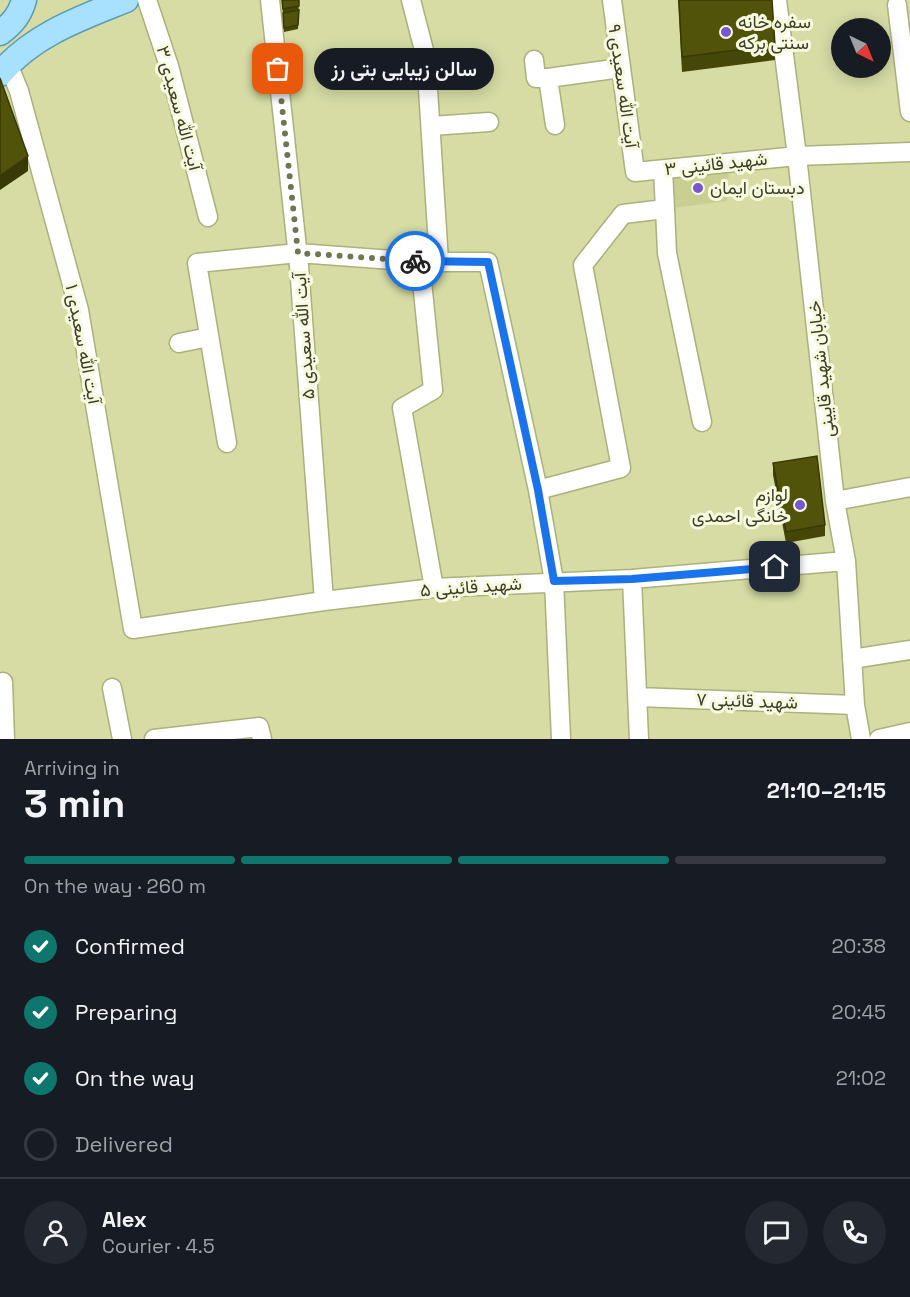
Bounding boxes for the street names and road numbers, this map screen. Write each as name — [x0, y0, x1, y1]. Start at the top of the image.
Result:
street label: آیت الله سعیدی ۹ — [603, 22, 644, 151]
street label: آیت الله سعیدی ۳ — [152, 43, 208, 175]
street label: شهید قائینی ۳ — [663, 147, 768, 180]
street label: آیت الله سعیدی ۵ — [287, 270, 319, 400]
street label: آیت الله سعیدی ۱ — [61, 282, 107, 408]
street label: خیابان شهید قایینی — [802, 300, 839, 439]
street label: شهید قائینی ۵ — [419, 571, 523, 602]
street label: شهید قائینی ۷ — [696, 687, 798, 714]

